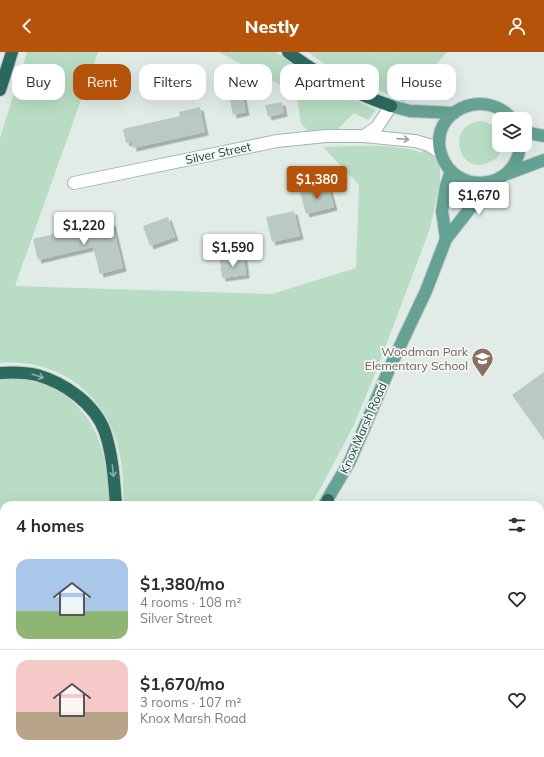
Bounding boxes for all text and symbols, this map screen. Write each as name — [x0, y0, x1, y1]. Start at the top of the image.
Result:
icon: back — [16, 15, 38, 37]
text: Nestly — [245, 15, 299, 38]
icon: person — [506, 15, 528, 37]
chip: Buy — [12, 64, 65, 100]
chip: Rent — [73, 64, 131, 100]
chip: Filters — [139, 64, 206, 100]
chip: New — [214, 64, 272, 100]
chip: Apartment — [280, 64, 379, 100]
chip: House — [387, 64, 456, 100]
map controls — [492, 112, 532, 152]
button: layers — [492, 112, 532, 152]
one-way arrow — [396, 136, 409, 143]
street label: Silver Street — [184, 139, 252, 167]
pin: $1,380 — [284, 166, 350, 200]
text: $1,380 — [296, 171, 338, 187]
pin: $1,670 — [446, 182, 512, 216]
text: $1,670 — [458, 187, 500, 203]
pin: $1,220 — [51, 212, 117, 246]
text: $1,220 — [63, 217, 105, 233]
pin: $1,590 — [200, 234, 266, 268]
text: $1,590 — [212, 239, 254, 255]
place label: Woodman Park Elementary School — [365, 344, 469, 373]
school or university icon: Woodman Park Elementary School — [470, 345, 496, 378]
one-way arrow — [32, 373, 45, 380]
street label: Knox Marsh Road — [336, 380, 390, 476]
one-way arrow — [109, 464, 116, 477]
icon: filters — [506, 514, 528, 536]
text: 4 homes — [16, 515, 84, 536]
text: $1,380/mo — [140, 573, 225, 594]
icon: home — [48, 575, 96, 623]
icon: heart — [506, 588, 528, 610]
text: 4 rooms · 108 m² — [140, 594, 241, 610]
text: Silver Street — [140, 610, 212, 626]
text: $1,670/mo — [140, 673, 225, 694]
icon: home — [48, 676, 96, 724]
icon: heart — [506, 689, 528, 711]
text: 3 rooms · 107 m² — [140, 694, 241, 710]
text: Knox Marsh Road — [140, 710, 246, 726]

